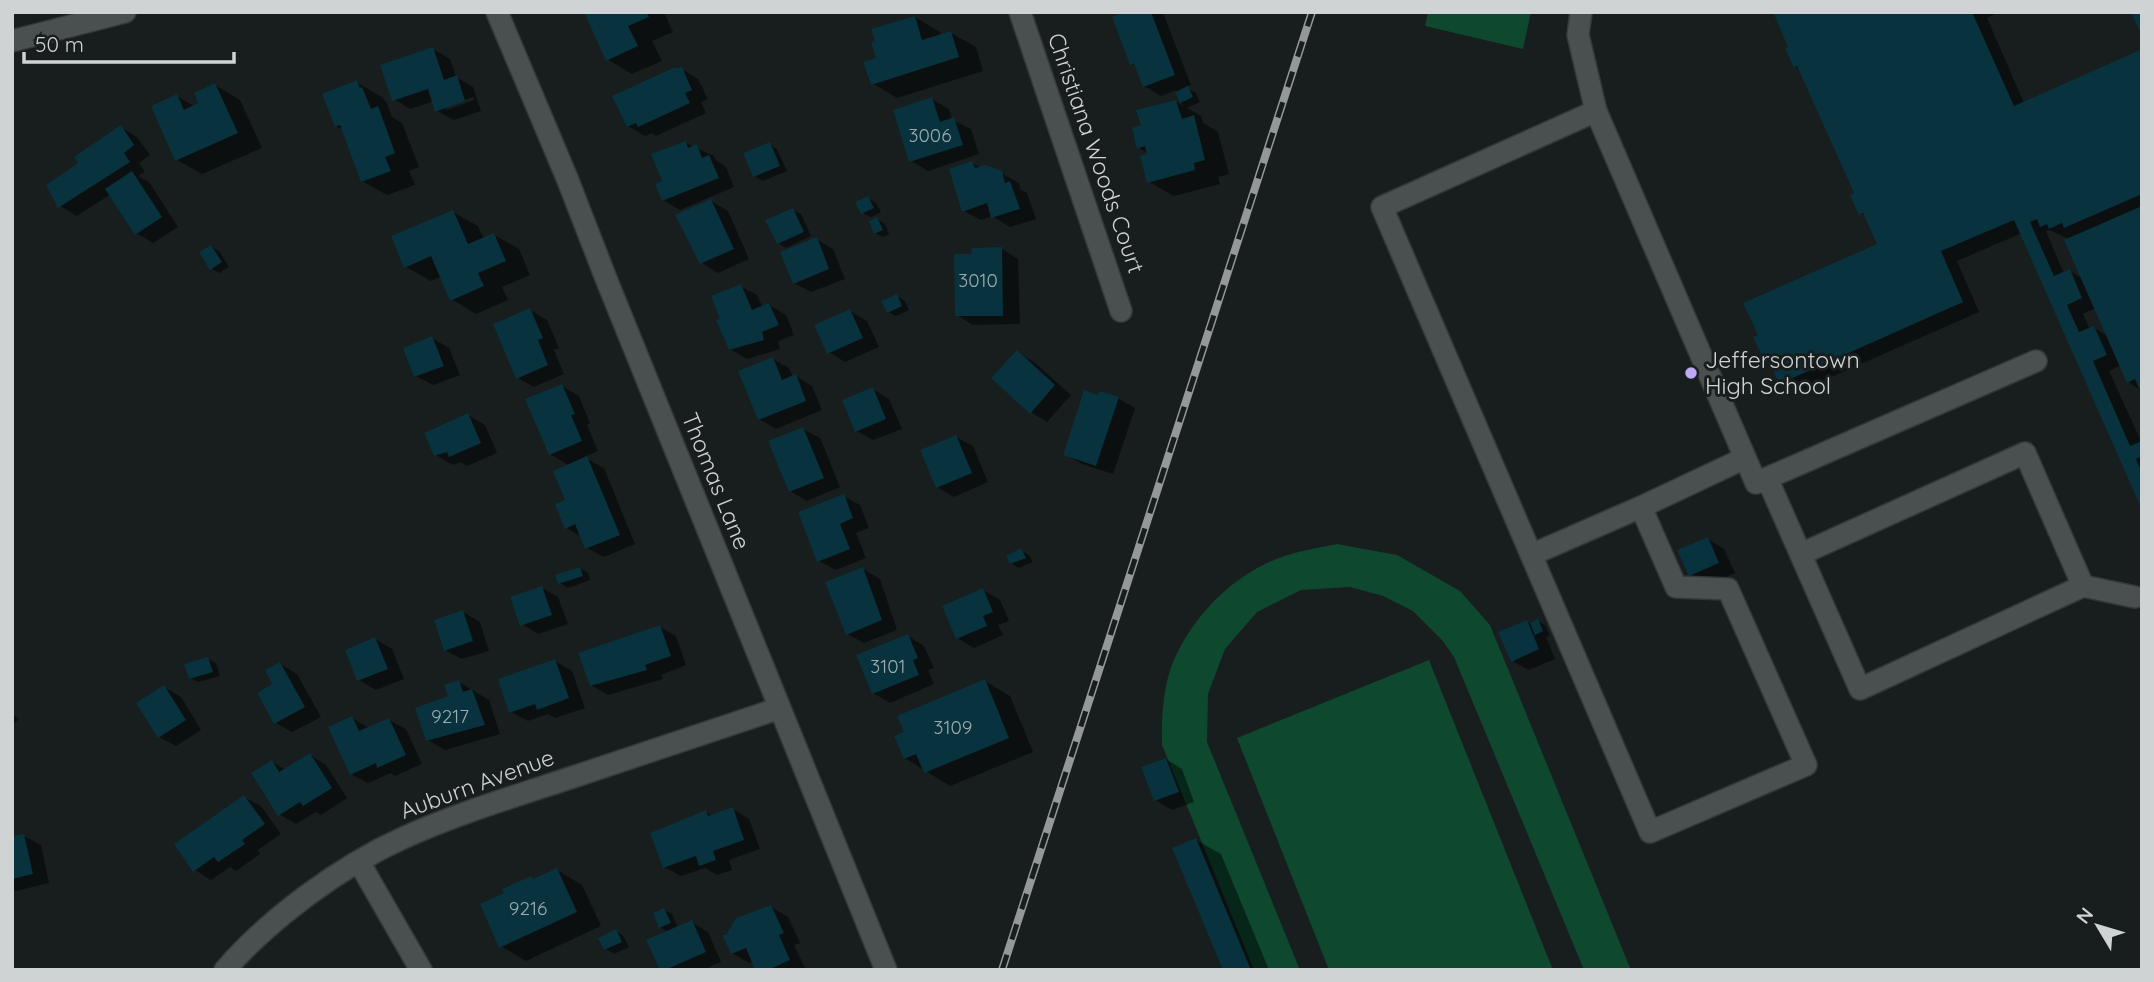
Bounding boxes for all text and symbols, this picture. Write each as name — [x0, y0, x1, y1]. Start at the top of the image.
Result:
scale bar — [24, 21, 234, 65]
street label: Christiana Woods Court — [1042, 29, 1151, 277]
text: 50 m — [35, 31, 84, 57]
house number: 3006 — [909, 123, 951, 147]
house number: 3010 — [958, 268, 998, 292]
place label: Jeffersontown High School — [1705, 345, 1860, 400]
marker: Jeffersontown High School — [1683, 365, 1699, 381]
street label: Thomas Lane — [676, 408, 757, 554]
house number: 3101 — [870, 654, 906, 678]
house number: 9217 — [431, 704, 469, 728]
house number: 3109 — [934, 715, 972, 739]
street label: Auburn Avenue — [396, 742, 558, 825]
north arrow — [2063, 891, 2133, 961]
house number: 9216 — [509, 896, 547, 920]
text: N — [2071, 903, 2098, 928]

